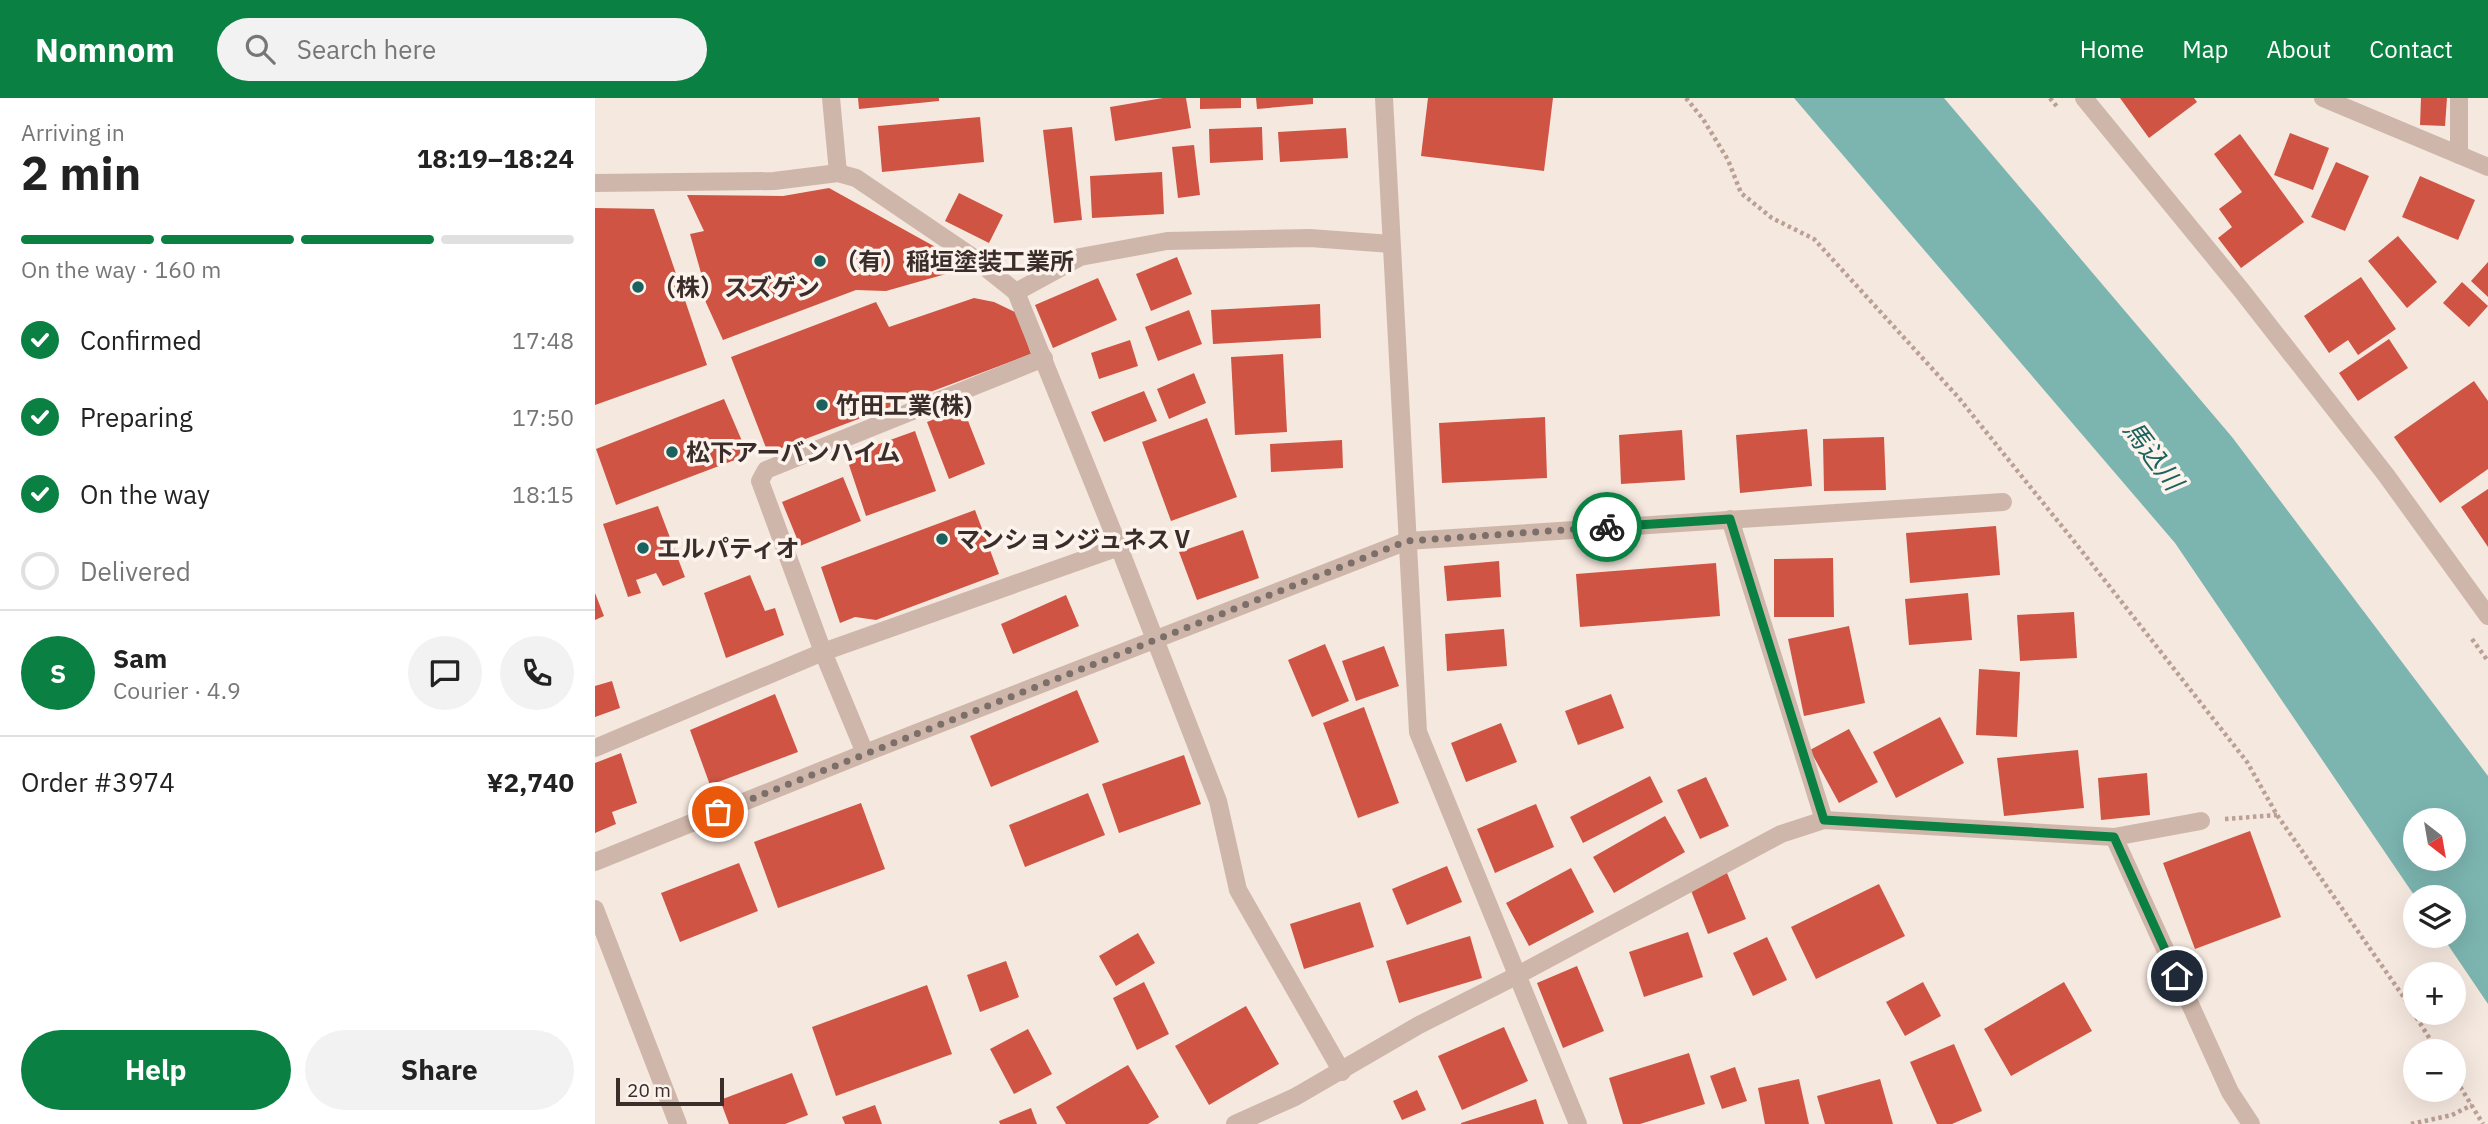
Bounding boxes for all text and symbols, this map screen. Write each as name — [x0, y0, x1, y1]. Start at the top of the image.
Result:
search box — [217, 18, 707, 81]
text: Nomnom — [35, 28, 175, 71]
icon: search — [241, 30, 279, 68]
text: Search here — [297, 32, 436, 66]
text: Home — [2080, 33, 2144, 65]
text: Map — [2182, 33, 2228, 65]
text: About — [2266, 33, 2331, 65]
text: Contact — [2369, 33, 2453, 65]
text: Arriving in — [21, 117, 125, 147]
text: 18:19–18:24 — [417, 141, 574, 175]
text: 2 min — [21, 143, 141, 203]
place label: （有）稲垣塗装工業所 — [834, 245, 1074, 277]
marker: （有）稲垣塗装工業所 — [812, 253, 828, 269]
text: On the way · 160 m — [21, 254, 221, 284]
place label: （株）スズゲン — [652, 271, 820, 303]
marker: （株）スズゲン — [630, 279, 646, 295]
icon: check — [21, 321, 59, 359]
text: Confirmed — [80, 323, 202, 357]
text: 17:48 — [512, 325, 574, 355]
place label: 竹田工業(株) — [836, 389, 972, 421]
marker: 竹田工業(株) — [814, 397, 830, 413]
icon: check — [21, 398, 59, 436]
text: Preparing — [80, 400, 193, 434]
text: 17:50 — [512, 402, 574, 432]
water label: 馬込川 — [2117, 414, 2193, 499]
place label: 松下アーバンハイム — [686, 436, 901, 468]
marker: 松下アーバンハイム — [664, 444, 680, 460]
icon: check — [21, 475, 59, 513]
text: On the way — [80, 477, 210, 511]
text: 18:15 — [512, 479, 574, 509]
courier — [1572, 492, 1642, 562]
icon: bike — [1588, 508, 1626, 546]
place label: マンションジュネスⅤ — [956, 523, 1194, 555]
marker: マンションジュネスⅤ — [934, 531, 950, 547]
place label: エルパティオ — [657, 532, 800, 564]
marker: エルパティオ — [635, 540, 651, 556]
text: Delivered — [80, 554, 191, 588]
button: chat — [408, 636, 482, 710]
button: phone — [500, 636, 574, 710]
text: Sam — [113, 641, 167, 675]
text: S — [50, 656, 66, 690]
text: Courier · 4.9 — [113, 675, 241, 705]
text: Order #3974 — [21, 765, 175, 799]
text: ¥2,740 — [487, 765, 574, 799]
pin — [688, 782, 748, 842]
icon: bag — [699, 793, 737, 831]
north arrow — [2403, 808, 2466, 872]
map controls — [2403, 808, 2466, 1102]
button: layers — [2403, 885, 2466, 948]
pin — [2147, 946, 2207, 1006]
icon: home — [2158, 957, 2196, 995]
button: + — [2403, 962, 2466, 1025]
button: Help — [21, 1030, 291, 1110]
button: Share — [305, 1030, 574, 1110]
button: − — [2403, 1039, 2466, 1102]
scale bar — [616, 1075, 725, 1107]
text: 20 m — [627, 1078, 671, 1102]

